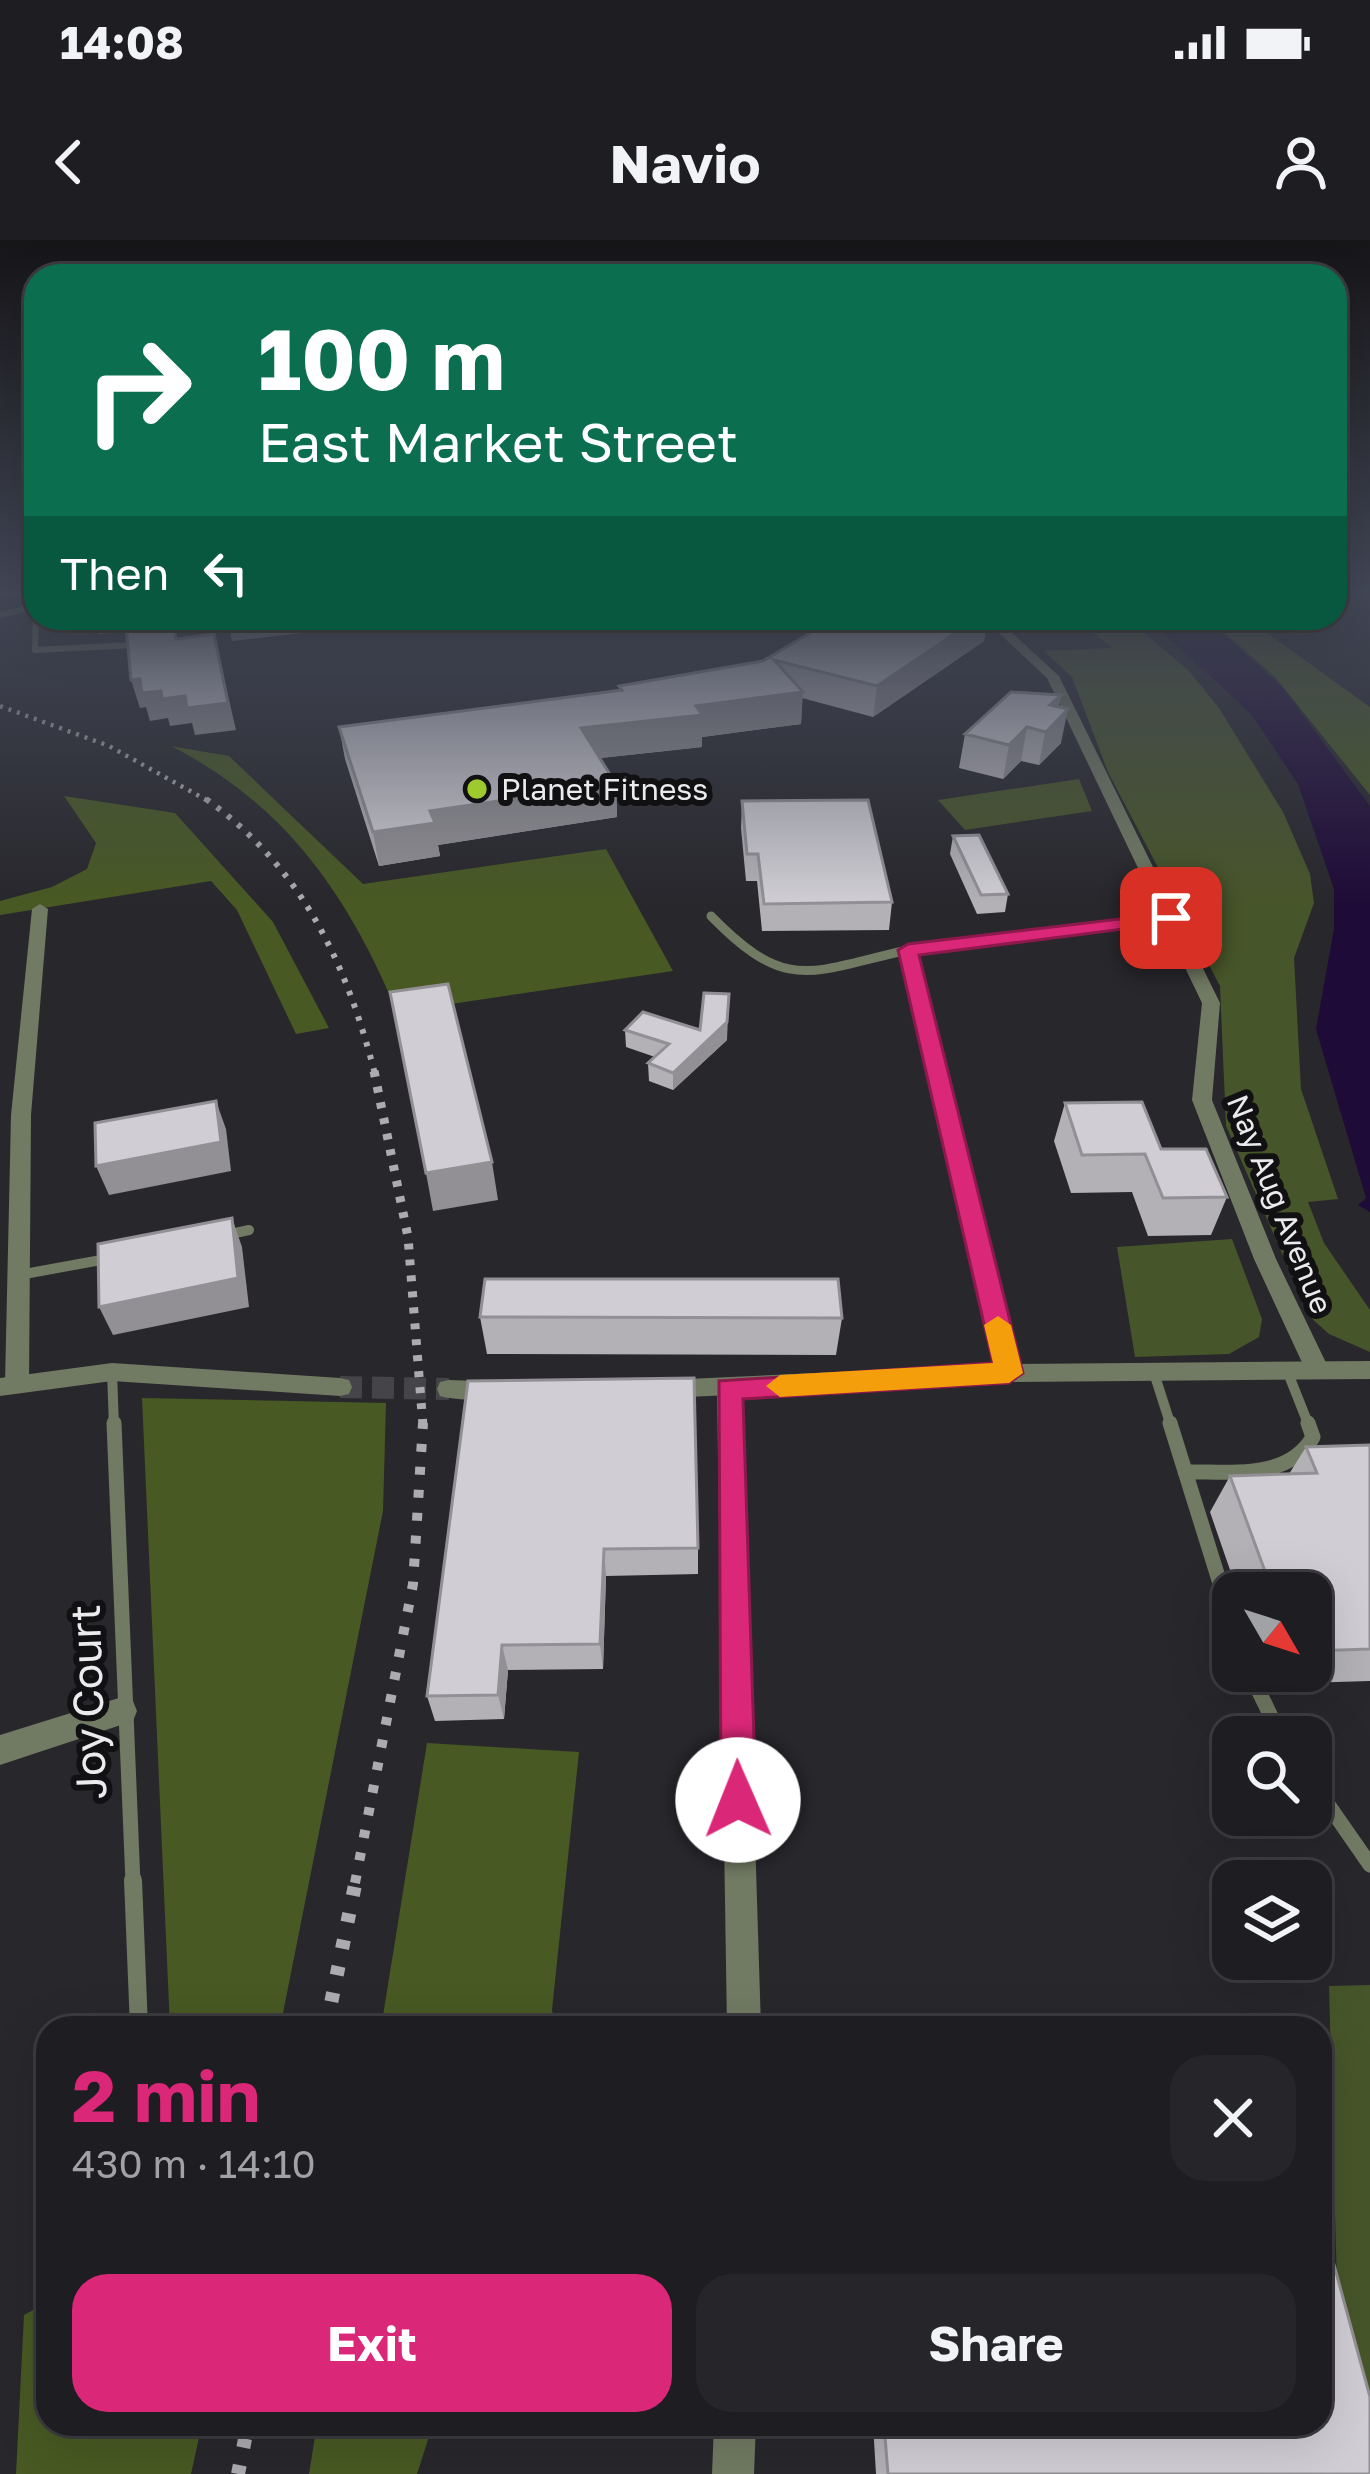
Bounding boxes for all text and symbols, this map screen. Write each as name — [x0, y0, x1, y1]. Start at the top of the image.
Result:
text: 14:08 — [60, 15, 184, 69]
icon: back — [36, 129, 102, 195]
icon: person — [1268, 129, 1334, 195]
text: Navio — [609, 130, 761, 195]
text: 100 m — [258, 308, 505, 408]
icon: right — [60, 312, 216, 468]
text: East Market Street — [258, 409, 738, 474]
icon: left — [193, 540, 259, 606]
text: Then — [60, 546, 169, 600]
place label: Planet Fitness — [501, 771, 708, 807]
marker: Planet Fitness — [464, 776, 490, 802]
pin — [1120, 867, 1222, 969]
icon: arrive — [1138, 885, 1204, 951]
street label: Nay Aug Avenue — [1220, 1089, 1340, 1319]
north arrow — [1212, 1572, 1332, 1692]
map controls — [1212, 1572, 1332, 1980]
street label: Joy Court — [59, 1604, 115, 1800]
button: search — [1212, 1716, 1332, 1836]
position arrow — [675, 1737, 801, 1863]
button: layers — [1212, 1860, 1332, 1980]
text: 2 min — [72, 2051, 260, 2138]
button: close — [1170, 2055, 1296, 2181]
text: 430 m · 14:10 — [72, 2140, 316, 2187]
button: Exit — [72, 2274, 672, 2412]
button: Share — [696, 2274, 1296, 2412]

